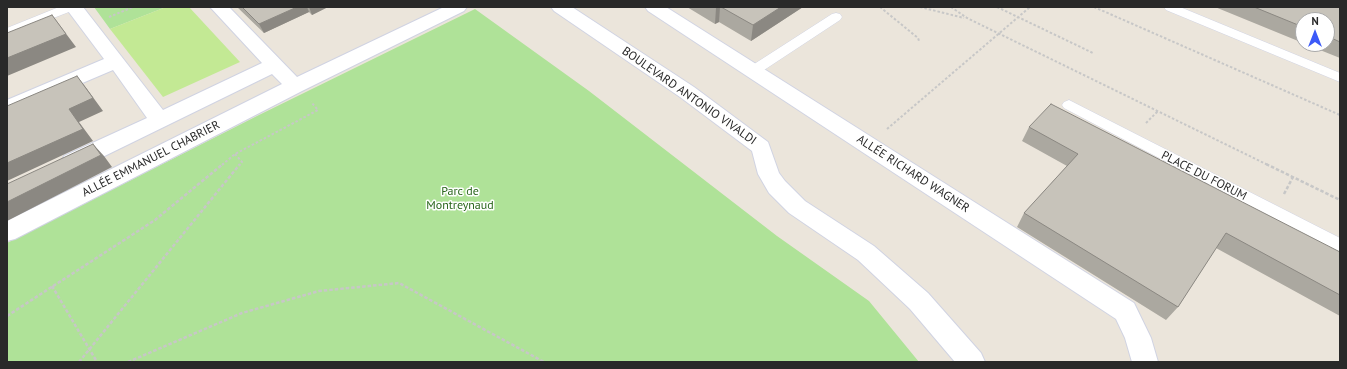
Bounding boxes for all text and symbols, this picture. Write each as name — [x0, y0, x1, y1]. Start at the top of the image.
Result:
north arrow — [1295, 12, 1335, 52]
text: N — [1311, 14, 1319, 28]
street label: BOULEVARD ANTONIO VIVALDI — [619, 44, 759, 148]
street label: ALLÉE EMMANUEL CHABRIER — [80, 118, 222, 200]
street label: ALLÉE RICHARD WAGNER — [854, 132, 972, 216]
street label: PLACE DU FORUM — [1159, 148, 1249, 204]
park label: Parc de Montreynaud — [426, 185, 494, 213]

